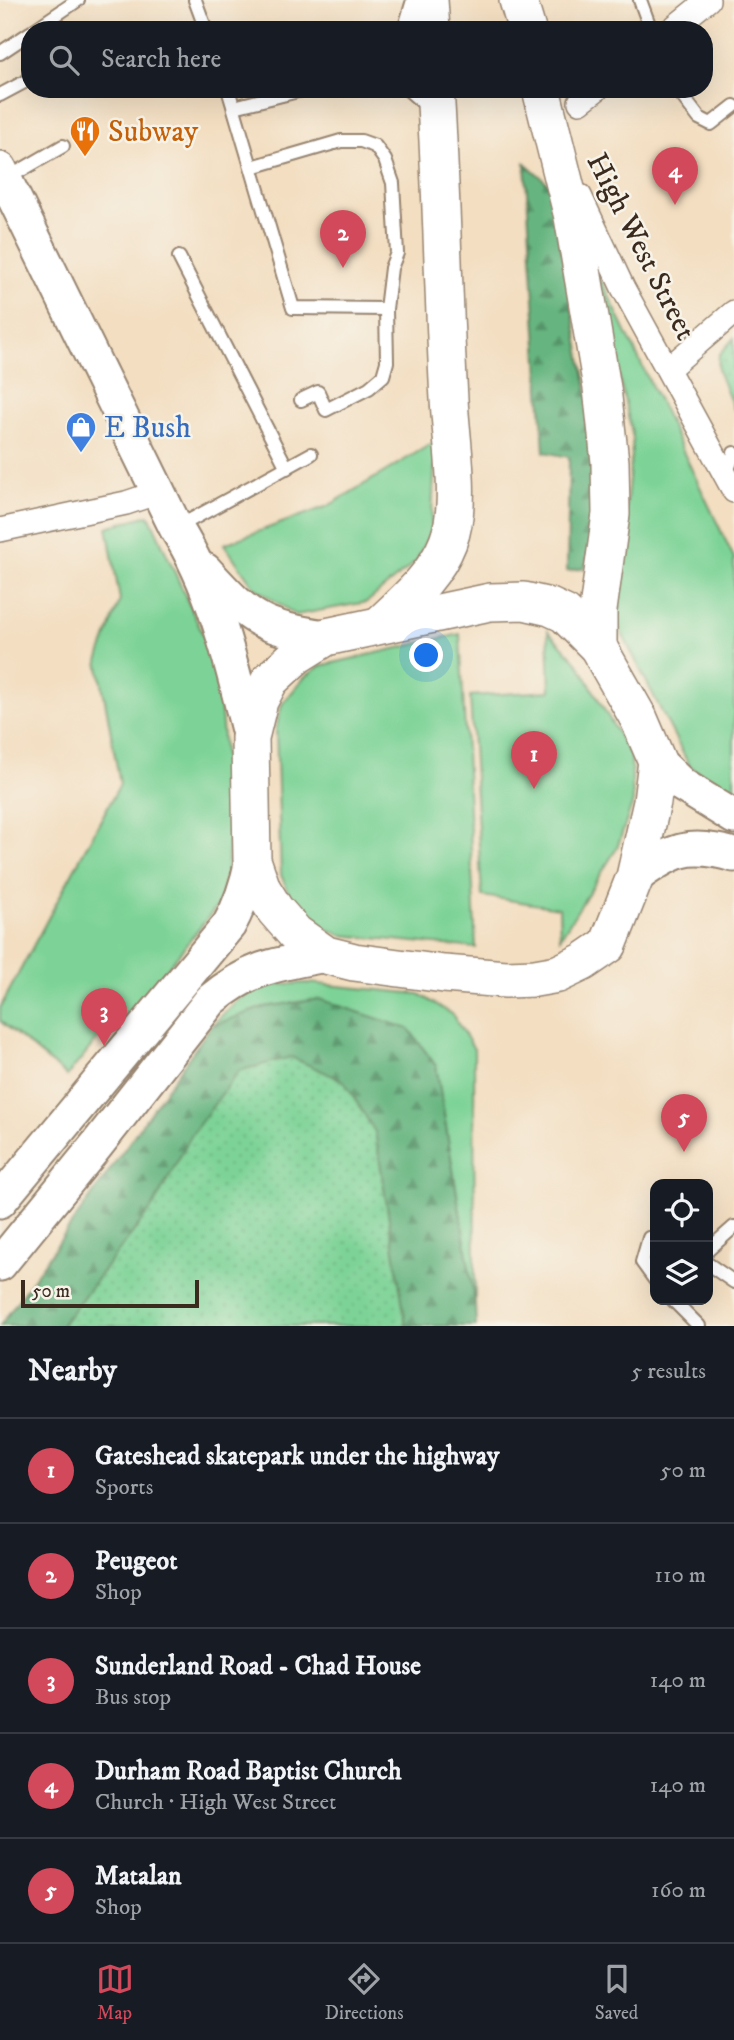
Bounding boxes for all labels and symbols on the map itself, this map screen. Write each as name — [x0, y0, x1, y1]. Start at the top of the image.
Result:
restaurant icon: Subway — [68, 114, 102, 158]
place label: Subway — [108, 114, 199, 151]
street label: High West Street — [578, 147, 704, 346]
pin: 4 — [652, 147, 698, 205]
pin: 2 — [320, 210, 366, 268]
shop icon: E Bush — [64, 410, 98, 454]
place label: E Bush — [104, 410, 191, 447]
your location — [409, 638, 443, 672]
pin: 1 — [511, 731, 557, 789]
pin: 3 — [81, 988, 127, 1046]
pin: 5 — [661, 1094, 707, 1152]
scale bar — [21, 1277, 200, 1309]

